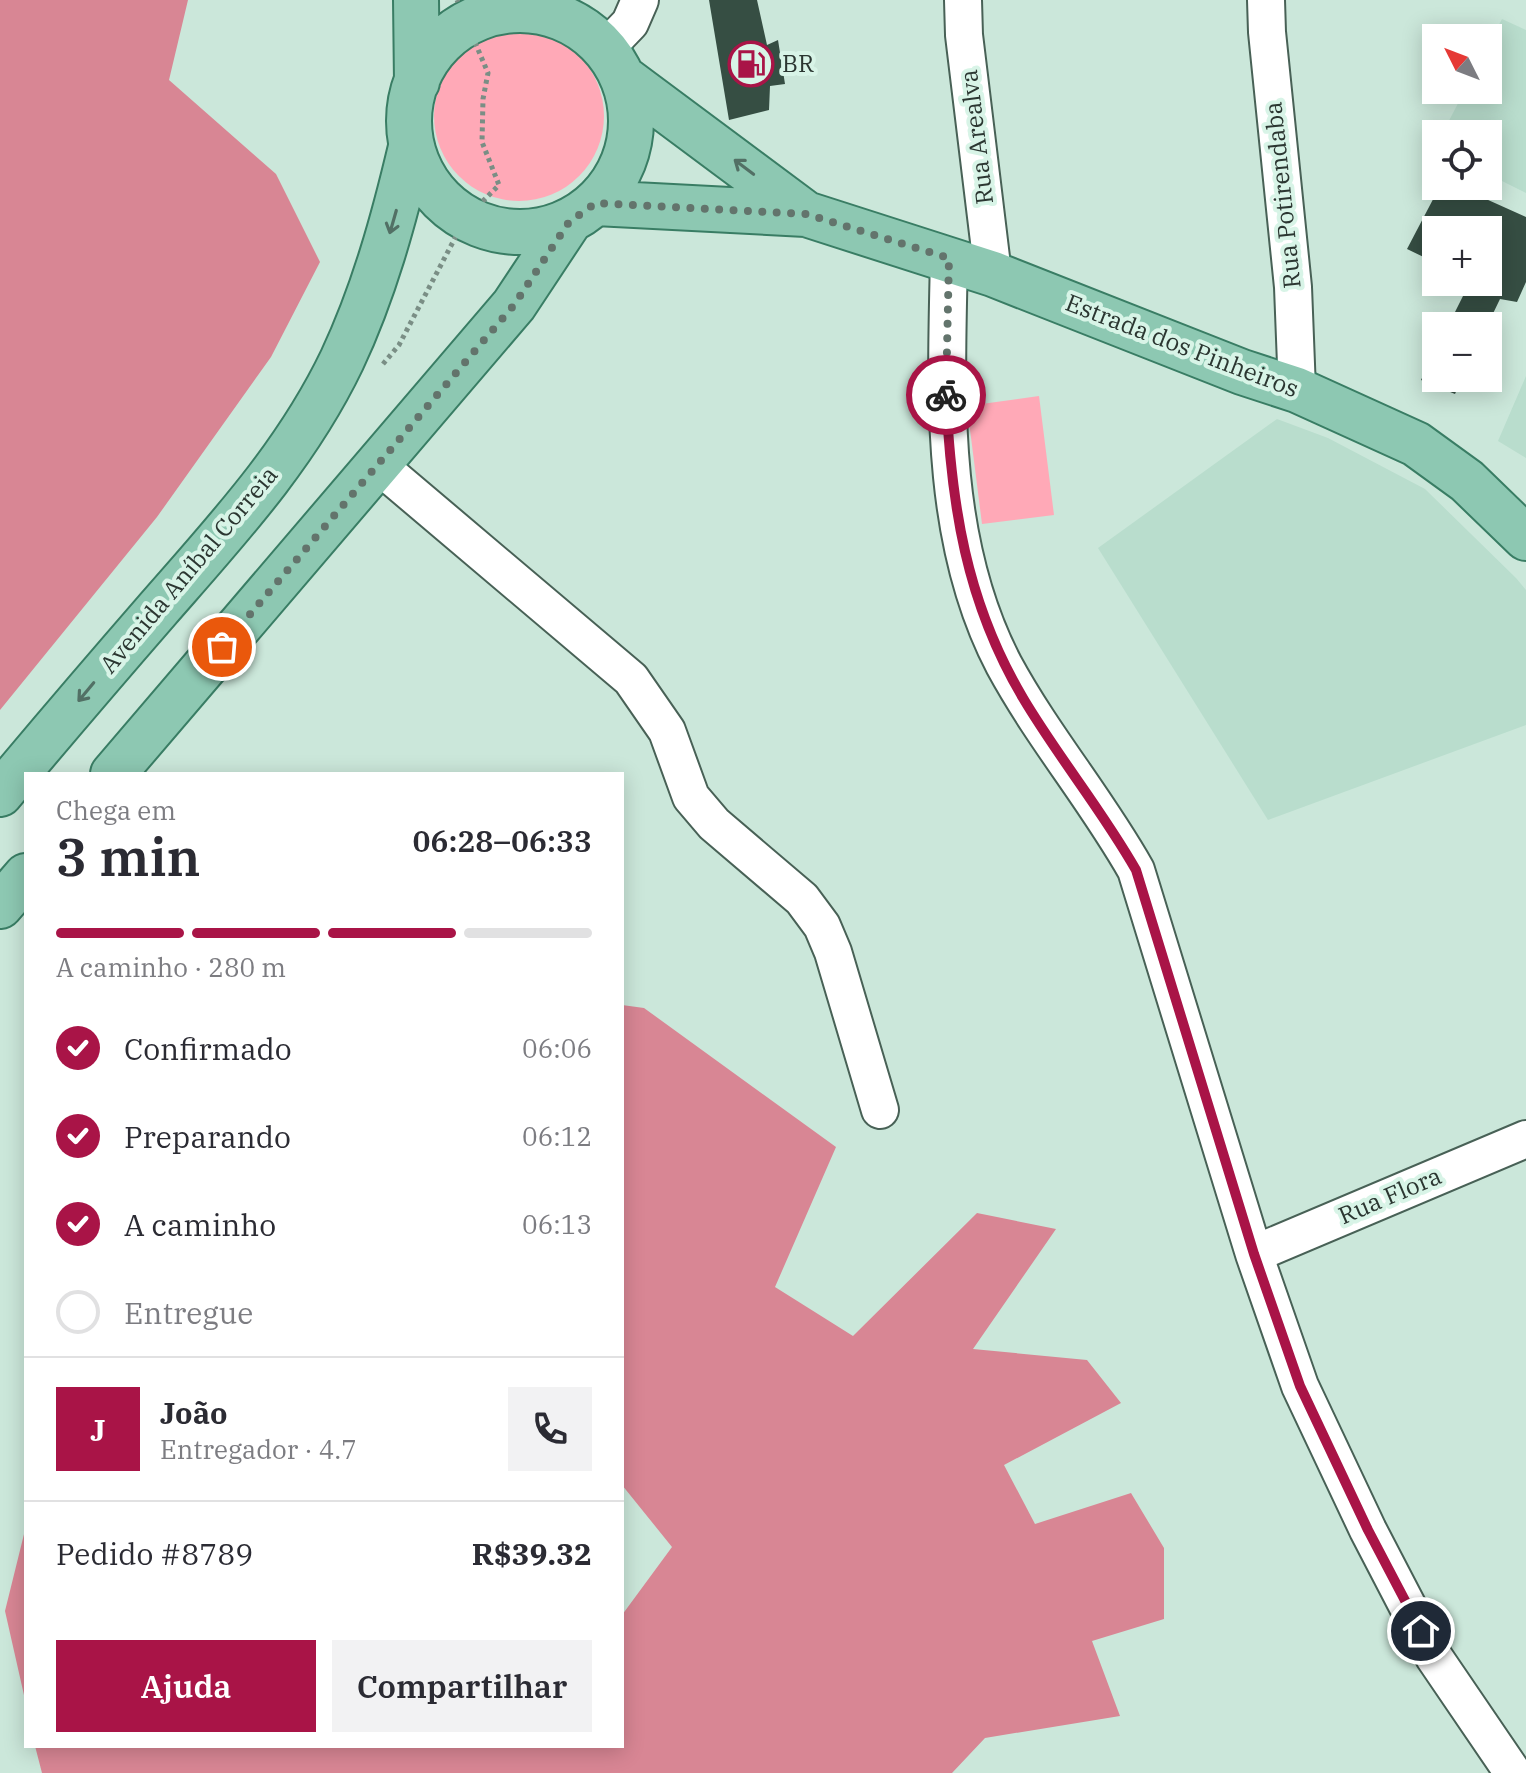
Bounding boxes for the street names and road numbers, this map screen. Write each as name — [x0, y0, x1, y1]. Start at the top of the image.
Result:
street label: Rua Arealva — [952, 68, 1000, 206]
street label: Rua Potirendaba — [1256, 100, 1308, 290]
street label: Estrada dos Pinheiros — [1061, 286, 1303, 404]
street label: Avenida Aníbal Correia — [92, 459, 284, 680]
street label: Rua Flora — [1333, 1159, 1446, 1231]

